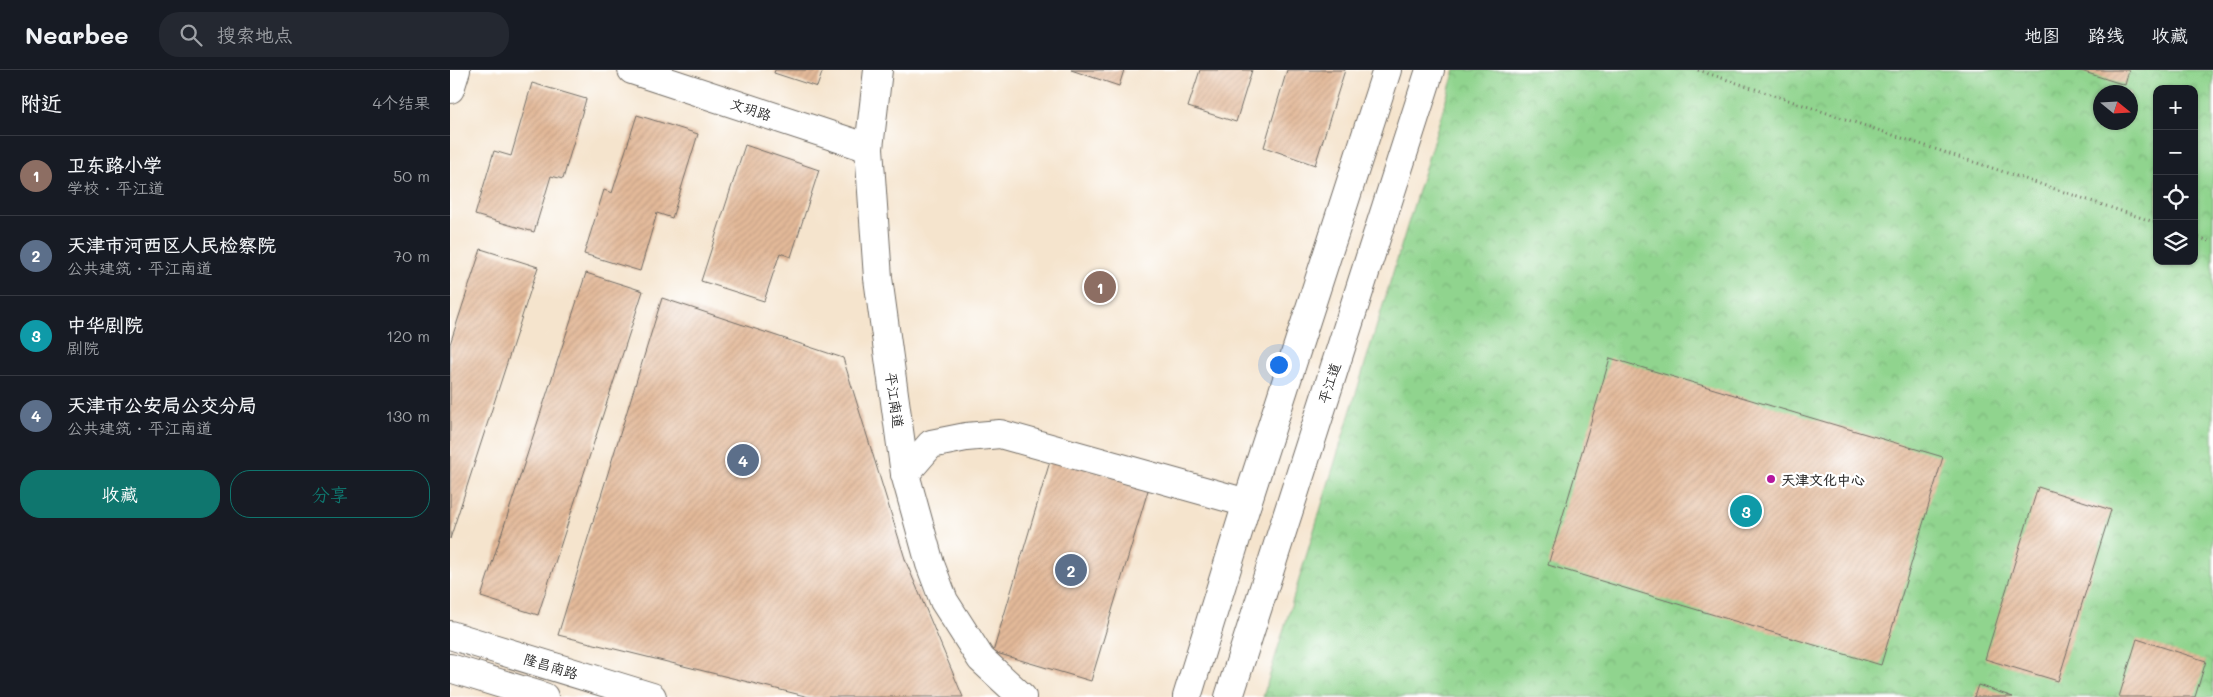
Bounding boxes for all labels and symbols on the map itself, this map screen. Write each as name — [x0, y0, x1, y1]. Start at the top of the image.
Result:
north arrow — [2093, 85, 2138, 130]
street label: 文玥路 — [728, 93, 774, 125]
pin: 1 — [1084, 268, 1116, 306]
your location — [1266, 352, 1292, 378]
street label: 平江道 — [1313, 360, 1345, 406]
street label: 平江南道 — [882, 371, 908, 429]
pin: 4 — [727, 441, 759, 479]
place label: 天津文化中心 — [1781, 470, 1865, 489]
marker: 天津文化中心 — [1765, 473, 1777, 485]
pin: 3 — [1730, 492, 1762, 530]
pin: 2 — [1055, 551, 1087, 589]
street label: 隆昌南路 — [521, 649, 581, 683]

